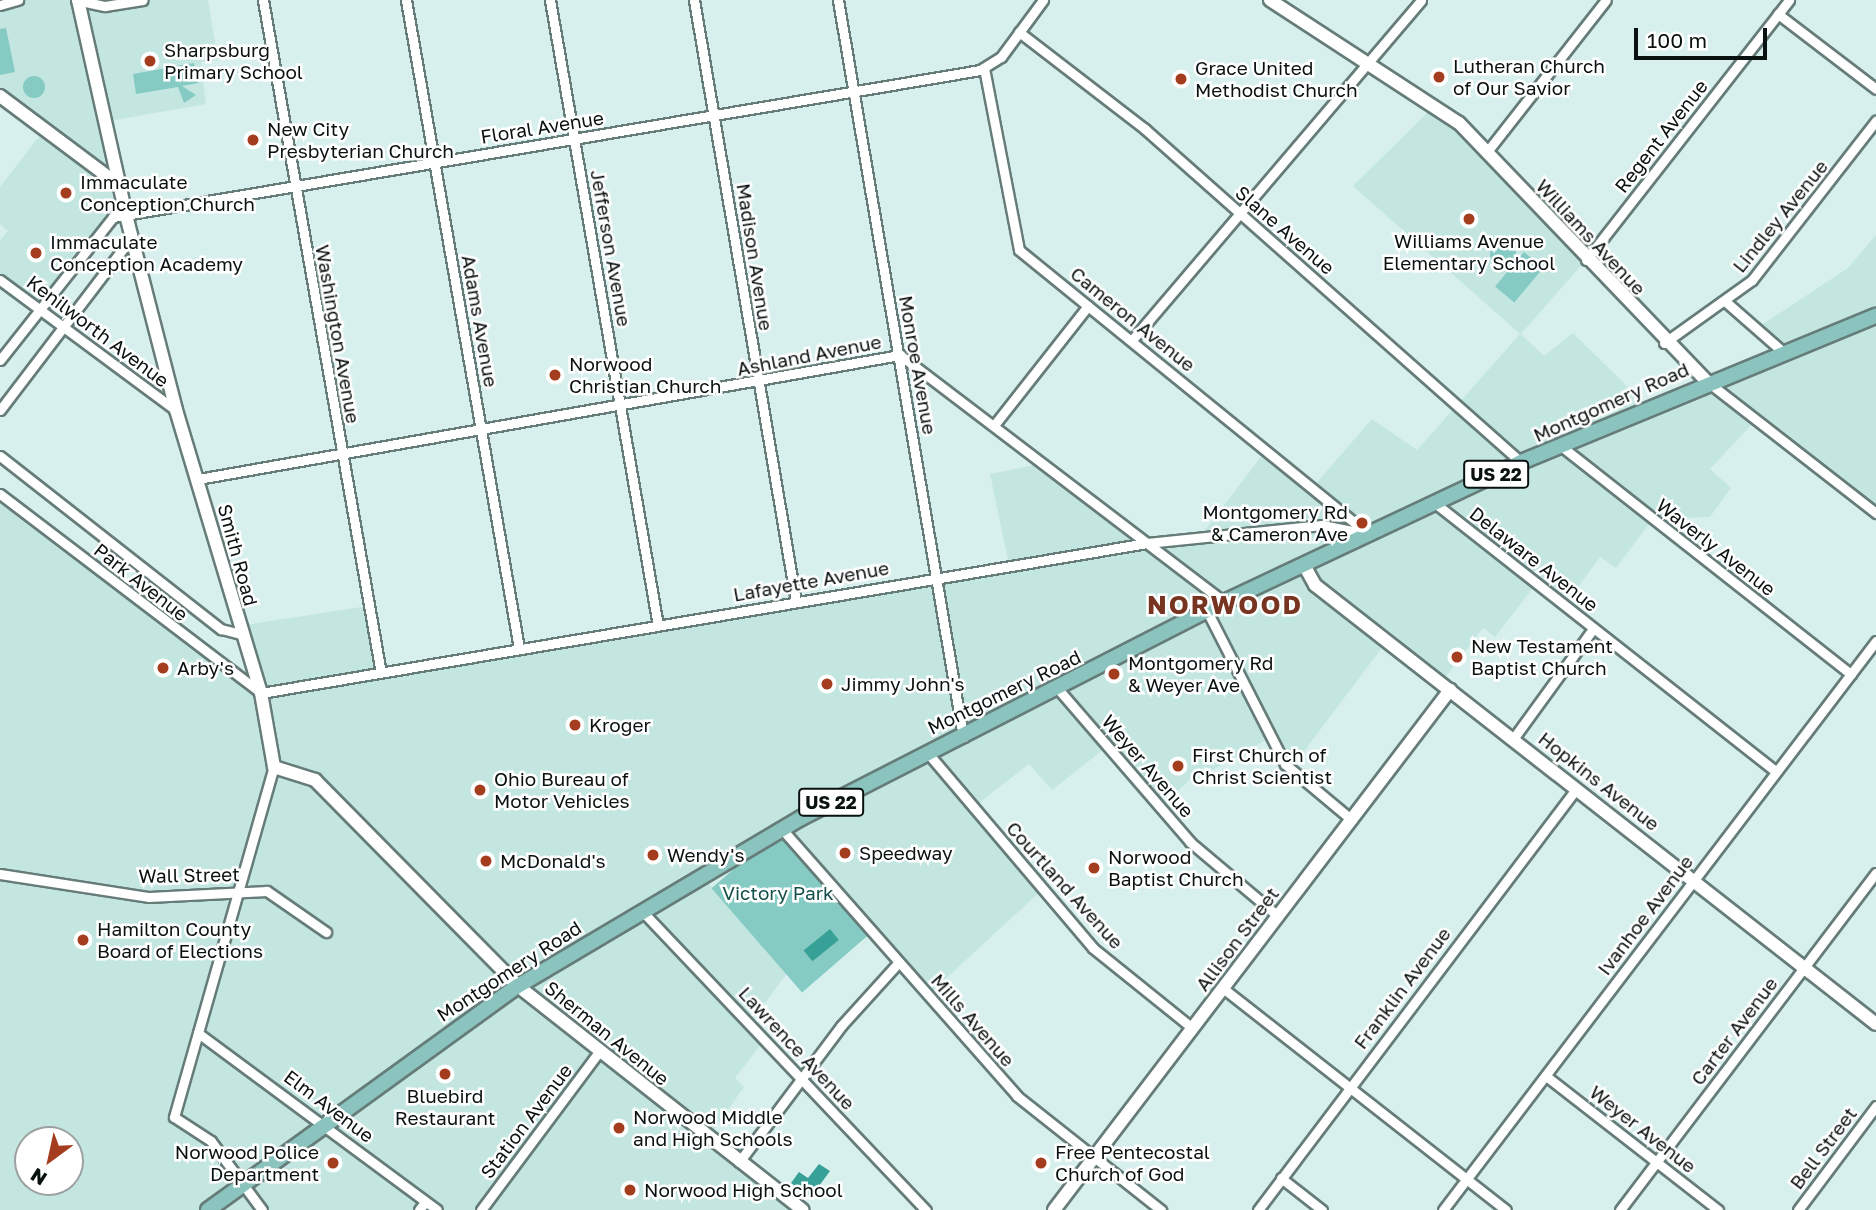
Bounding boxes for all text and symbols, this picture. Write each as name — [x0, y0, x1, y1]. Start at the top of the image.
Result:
scale bar — [1638, 14, 1771, 58]
text: 100 m — [1647, 27, 1707, 53]
place label: Sharpsburg Primary School — [164, 39, 303, 83]
marker: Sharpsburg Primary School — [142, 53, 158, 69]
place label: Lutheran Church of Our Savior — [1453, 55, 1605, 99]
place label: Grace United Methodist Church — [1195, 57, 1358, 101]
marker: Lutheran Church of Our Savior — [1431, 69, 1447, 85]
marker: Grace United Methodist Church — [1173, 71, 1189, 87]
street label: Regent Avenue — [1610, 75, 1712, 197]
street label: Floral Avenue — [479, 106, 605, 148]
place label: New City Presbyterian Church — [267, 118, 454, 162]
marker: New City Presbyterian Church — [245, 132, 261, 148]
street label: Lindley Avenue — [1728, 155, 1832, 277]
street label: Jefferson Avenue — [586, 168, 636, 328]
place label: Immaculate Conception Church — [80, 171, 255, 215]
street label: Williams Avenue — [1532, 174, 1650, 300]
street label: Slane Avenue — [1231, 181, 1339, 279]
street label: Madison Avenue — [732, 182, 778, 332]
marker: Immaculate Conception Church — [58, 185, 74, 201]
marker: Williams Avenue Elementary School — [1461, 211, 1477, 227]
place label: Williams Avenue Elementary School — [1383, 230, 1555, 274]
place label: Immaculate Conception Academy — [50, 231, 243, 275]
street label: Washington Avenue — [311, 243, 365, 425]
marker: Immaculate Conception Academy — [28, 245, 44, 261]
street label: Adams Avenue — [457, 253, 503, 389]
street label: Cameron Avenue — [1066, 262, 1200, 376]
street label: Kenilworth Avenue — [22, 270, 174, 392]
street label: Monroe Avenue — [895, 294, 941, 436]
street label: Ashland Avenue — [735, 330, 883, 380]
place label: Norwood Christian Church — [569, 353, 721, 397]
street label: Montgomery Road — [1530, 357, 1692, 447]
marker: Norwood Christian Church — [547, 367, 563, 383]
road number: US 22 — [1463, 460, 1529, 488]
street label: Waverly Avenue — [1652, 493, 1780, 601]
place label: Montgomery Rd & Cameron Ave — [1202, 501, 1348, 545]
street label: Smith Road — [213, 502, 263, 608]
street label: Delaware Avenue — [1465, 502, 1603, 616]
marker: Montgomery Rd & Cameron Ave — [1354, 515, 1370, 531]
street label: Park Avenue — [89, 538, 193, 626]
street label: Lafayette Avenue — [731, 556, 891, 606]
district label: NORWOOD — [1148, 589, 1302, 621]
place label: New Testament Baptist Church — [1471, 635, 1613, 679]
street label: Montgomery Road — [924, 645, 1084, 739]
marker: New Testament Baptist Church — [1449, 649, 1465, 665]
place label: Montgomery Rd & Weyer Ave — [1128, 652, 1274, 696]
place label: Arby's — [177, 657, 234, 679]
marker: Arby's — [155, 660, 171, 676]
marker: Montgomery Rd & Weyer Ave — [1106, 666, 1122, 682]
place label: Jimmy John's — [841, 673, 965, 695]
marker: Jimmy John's — [819, 676, 835, 692]
street label: Weyer Avenue — [1097, 710, 1199, 822]
place label: Kroger — [589, 714, 651, 736]
marker: Kroger — [567, 717, 583, 733]
street label: Hopkins Avenue — [1534, 727, 1664, 835]
place label: First Church of Christ Scientist — [1192, 744, 1332, 788]
marker: First Church of Christ Scientist — [1170, 758, 1186, 774]
place label: Ohio Bureau of Motor Vehicles — [494, 768, 630, 812]
marker: Ohio Bureau of Motor Vehicles — [472, 782, 488, 798]
road number: US 22 — [798, 788, 864, 816]
street label: Courtland Avenue — [1002, 817, 1128, 953]
place label: Speedway — [859, 842, 953, 864]
place label: Wendy's — [667, 844, 745, 866]
marker: Speedway — [837, 845, 853, 861]
place label: Norwood Baptist Church — [1108, 846, 1244, 890]
marker: Wendy's — [645, 847, 661, 863]
place label: McDonald's — [500, 850, 606, 872]
street label: Ivanhoe Avenue — [1592, 850, 1698, 980]
marker: McDonald's — [478, 853, 494, 869]
marker: Norwood Baptist Church — [1086, 860, 1102, 876]
street label: Wall Street — [138, 863, 240, 887]
park label: Victory Park — [722, 882, 834, 904]
street label: Allison Street — [1191, 883, 1283, 995]
street label: Montgomery Road — [432, 916, 586, 1026]
place label: Hamilton County Board of Elections — [97, 918, 263, 962]
street label: Franklin Avenue — [1349, 923, 1455, 1053]
marker: Hamilton County Board of Elections — [75, 932, 91, 948]
street label: Mills Avenue — [927, 969, 1019, 1071]
street label: Carter Avenue — [1686, 973, 1782, 1089]
street label: Sherman Avenue — [540, 976, 674, 1090]
street label: Lawrence Avenue — [734, 982, 860, 1114]
street label: Station Avenue — [476, 1059, 576, 1183]
street label: Elm Avenue — [280, 1065, 378, 1147]
marker: Bluebird Restaurant — [437, 1066, 453, 1082]
street label: Weyer Avenue — [1585, 1080, 1701, 1178]
place label: Bluebird Restaurant — [395, 1085, 495, 1129]
street label: Bell Street — [1785, 1102, 1861, 1194]
place label: Norwood Middle and High Schools — [633, 1106, 793, 1150]
marker: Norwood Middle and High Schools — [611, 1120, 627, 1136]
north arrow — [14, 1126, 84, 1196]
place label: Norwood Police Department — [175, 1141, 319, 1185]
place label: Free Pentecostal Church of God — [1055, 1141, 1210, 1185]
marker: Norwood Police Department — [325, 1155, 341, 1171]
marker: Free Pentecostal Church of God — [1033, 1155, 1049, 1171]
text: N — [26, 1164, 51, 1191]
place label: Norwood High School — [644, 1179, 843, 1201]
marker: Norwood High School — [622, 1182, 638, 1198]

